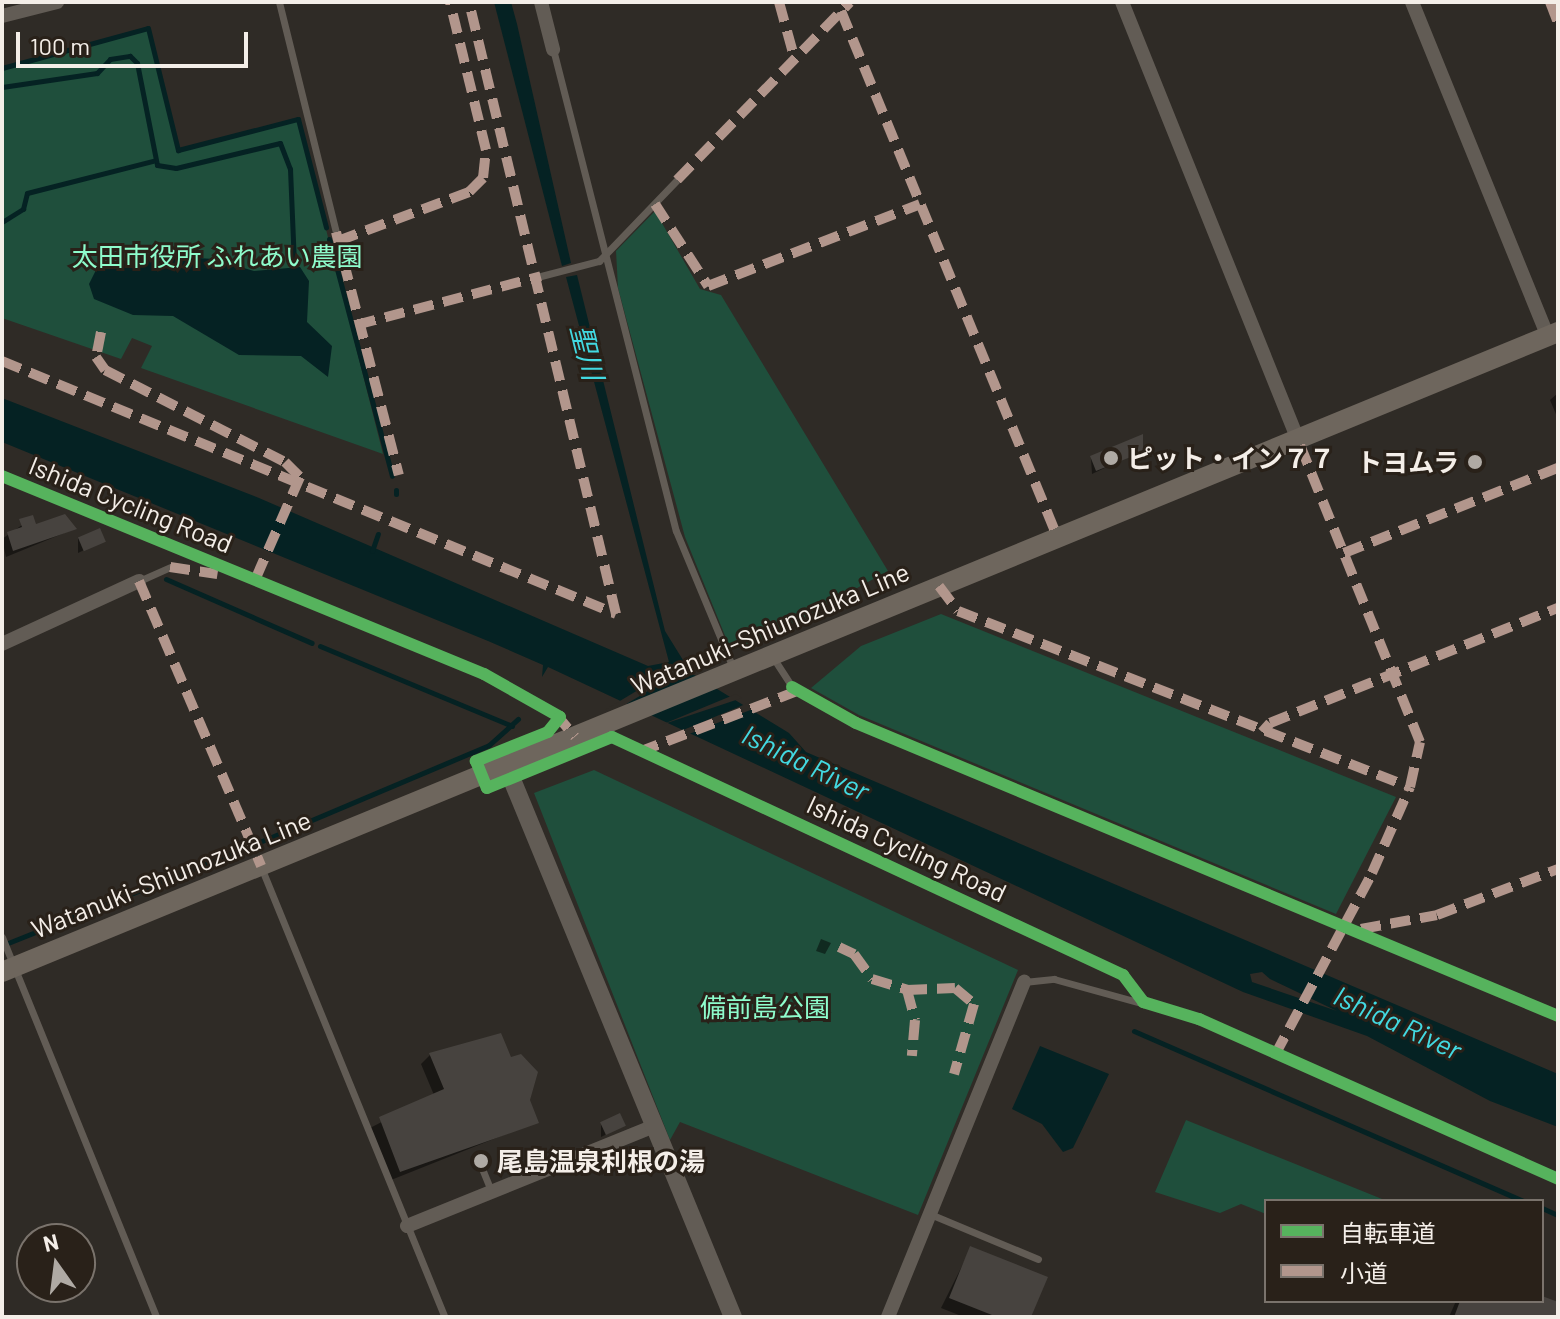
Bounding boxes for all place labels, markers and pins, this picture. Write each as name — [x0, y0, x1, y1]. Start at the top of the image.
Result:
place label: ピット・イン７７ — [1127, 442, 1335, 474]
place label: トヨムラ — [1355, 446, 1459, 478]
marker: ピット・イン７７ — [1102, 449, 1120, 467]
marker: トヨムラ — [1466, 453, 1484, 471]
place label: 尾島温泉利根の湯 — [497, 1145, 705, 1177]
marker: 尾島温泉利根の湯 — [472, 1152, 490, 1170]

